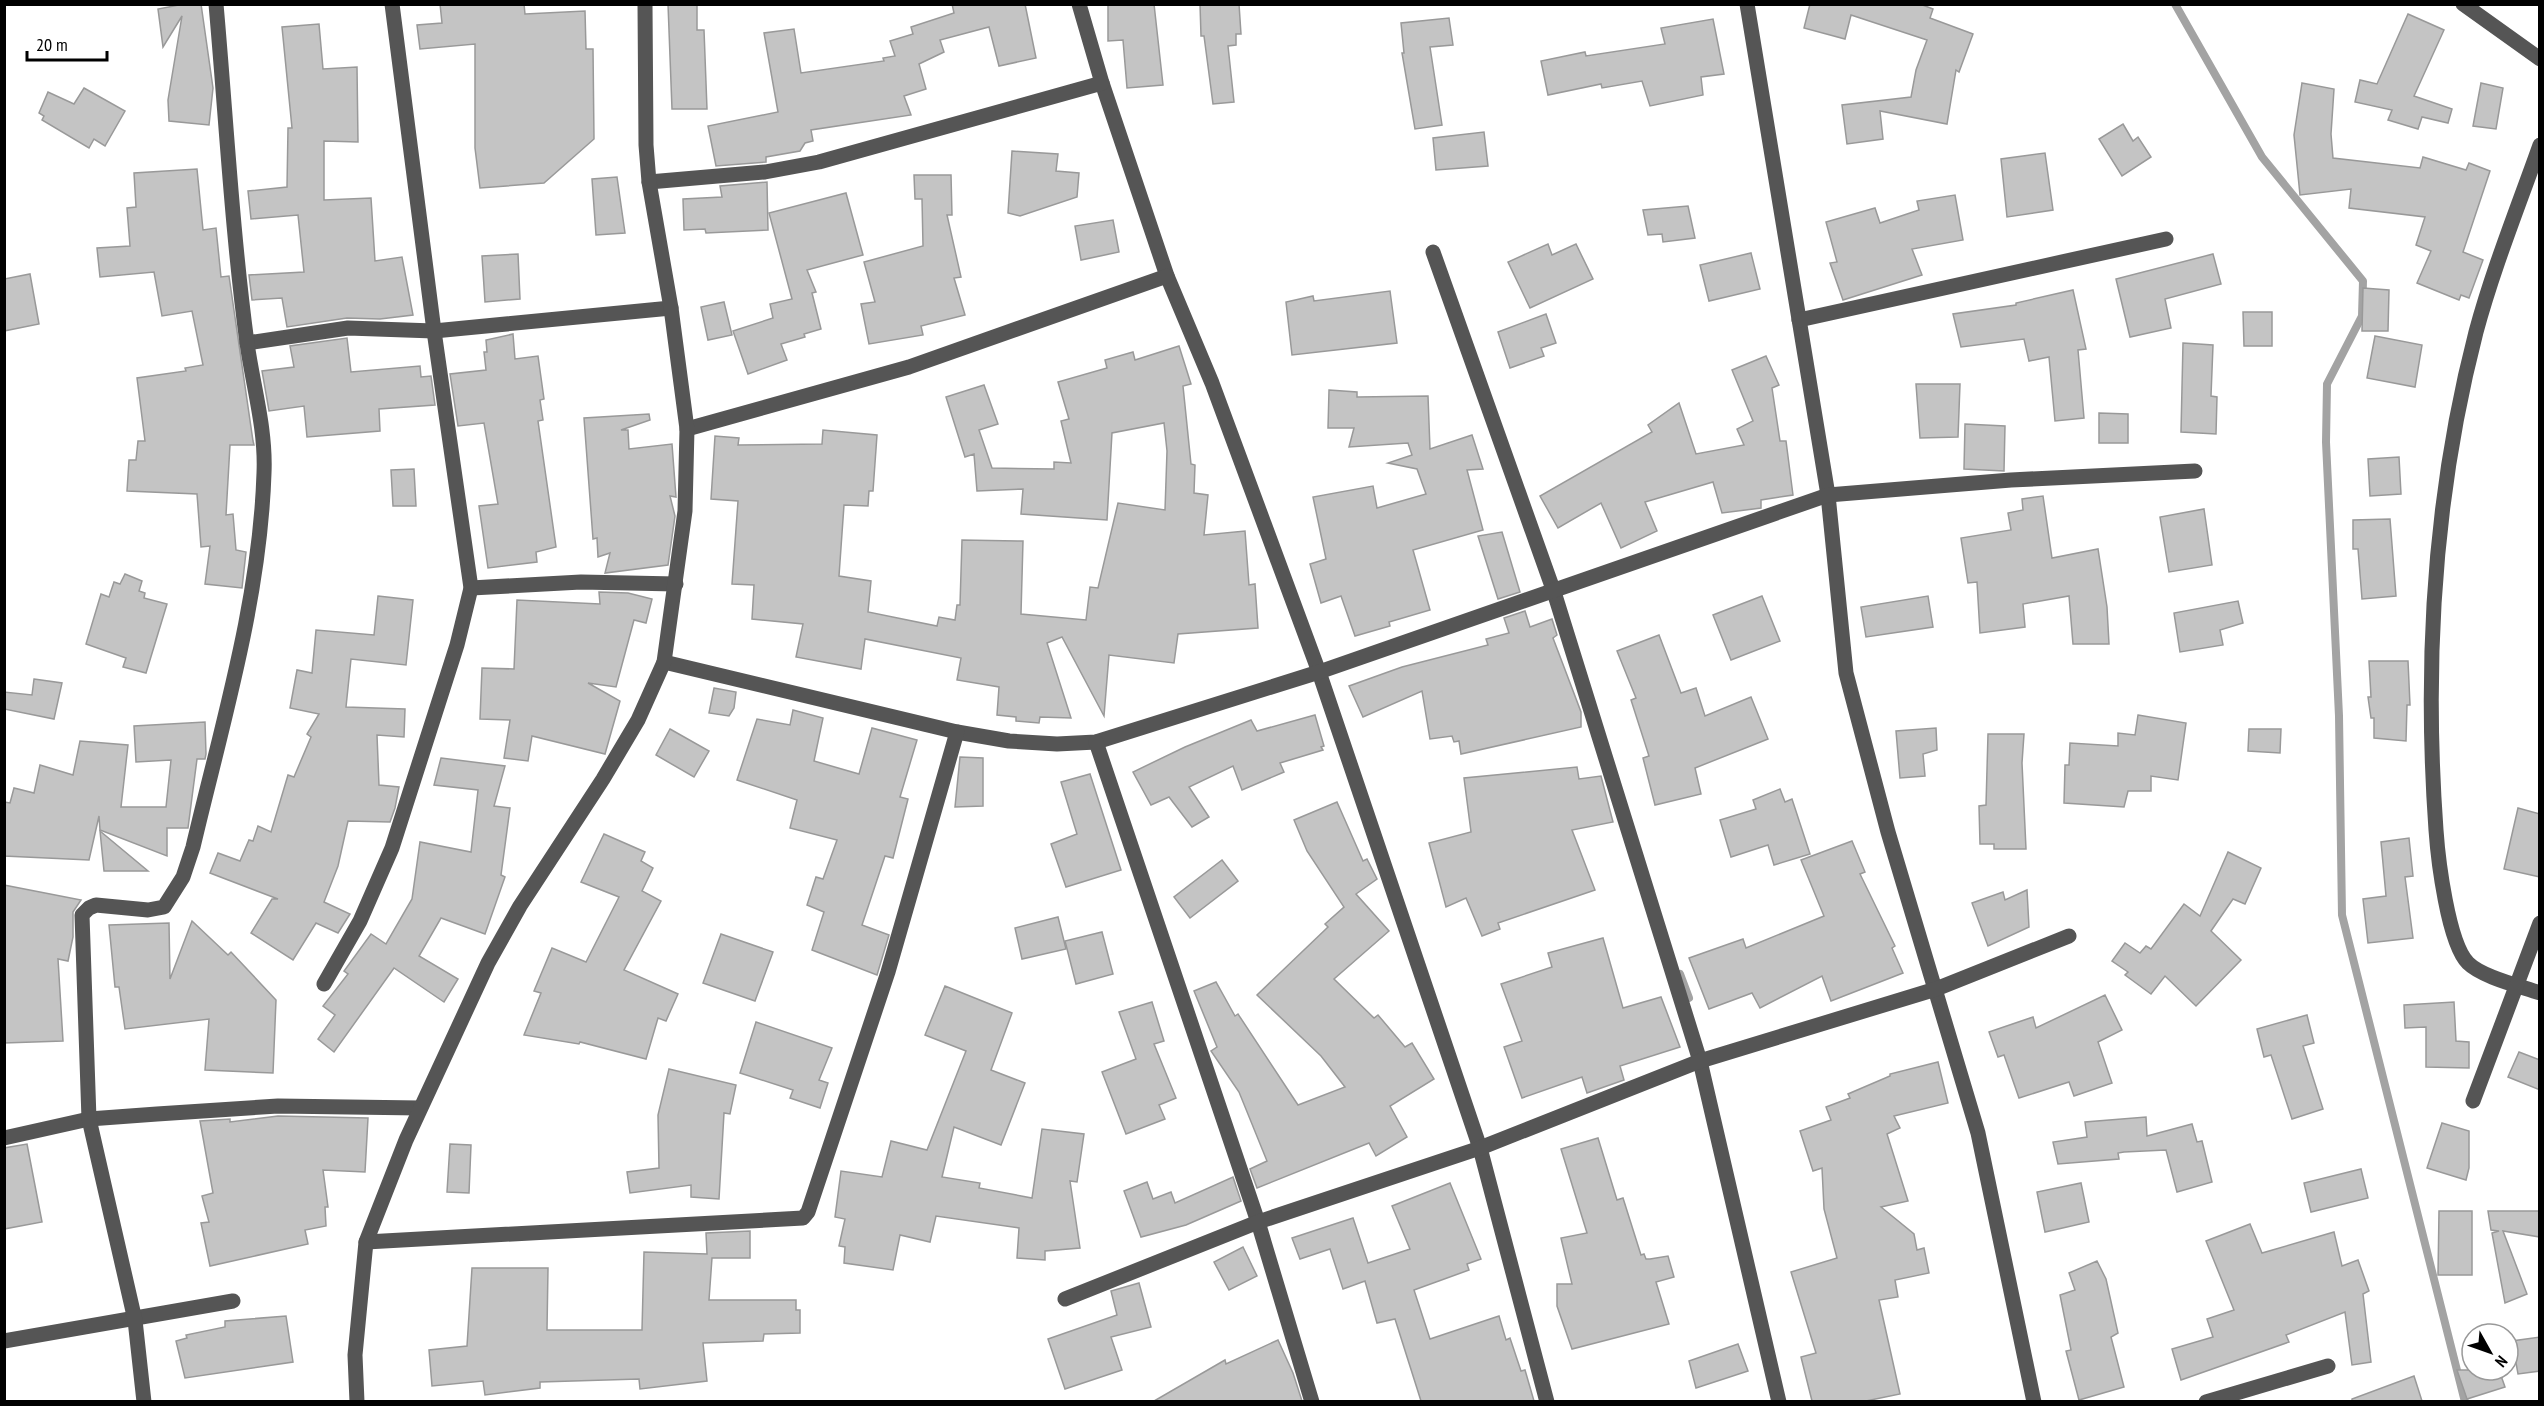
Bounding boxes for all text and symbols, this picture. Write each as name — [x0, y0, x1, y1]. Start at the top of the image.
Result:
scale bar — [27, 24, 106, 62]
text: 20 m — [36, 33, 68, 56]
north arrow — [2460, 1322, 2520, 1382]
text: N — [2491, 1352, 2512, 1371]

